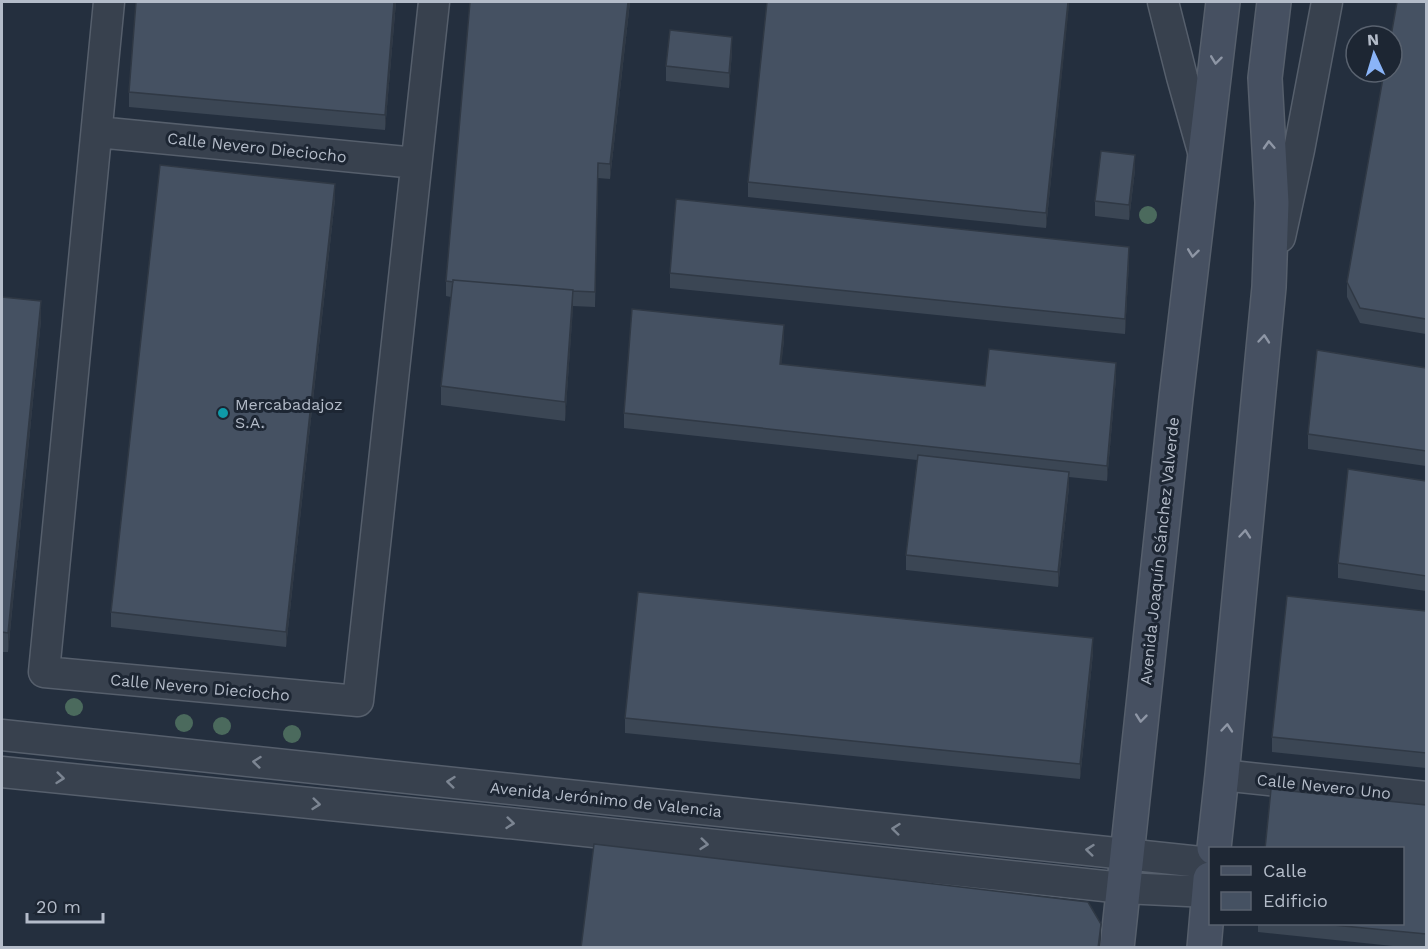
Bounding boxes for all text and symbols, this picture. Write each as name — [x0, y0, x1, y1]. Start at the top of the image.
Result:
north arrow — [1344, 24, 1404, 84]
text: N — [1366, 30, 1380, 49]
one-way arrow — [1210, 55, 1223, 64]
street label: Calle Nevero Dieciocho — [166, 129, 348, 166]
one-way arrow — [1263, 140, 1276, 149]
one-way arrow — [1187, 249, 1200, 258]
one-way arrow — [1257, 335, 1270, 344]
place label: Mercabadajoz S.A. — [235, 395, 343, 432]
marker: Mercabadajoz S.A. — [216, 406, 230, 420]
street label: Avenida Joaquín Sánchez Valverde — [1136, 416, 1183, 686]
one-way arrow — [1238, 529, 1251, 538]
street label: Calle Nevero Dieciocho — [109, 670, 291, 705]
one-way arrow — [1136, 714, 1148, 723]
one-way arrow — [1220, 723, 1233, 732]
one-way arrow — [253, 756, 262, 769]
street label: Calle Nevero Uno — [1256, 770, 1392, 803]
one-way arrow — [55, 771, 64, 783]
one-way arrow — [447, 777, 456, 789]
street label: Avenida Jerónimo de Valencia — [489, 778, 723, 821]
one-way arrow — [312, 797, 321, 810]
one-way arrow — [506, 816, 515, 829]
one-way arrow — [891, 823, 900, 836]
one-way arrow — [700, 837, 709, 850]
one-way arrow — [1085, 844, 1094, 857]
legend — [1209, 847, 1404, 925]
text: Calle — [1263, 860, 1307, 881]
scale bar — [27, 886, 104, 924]
text: Edificio — [1263, 890, 1328, 911]
text: 20 m — [36, 896, 81, 917]

